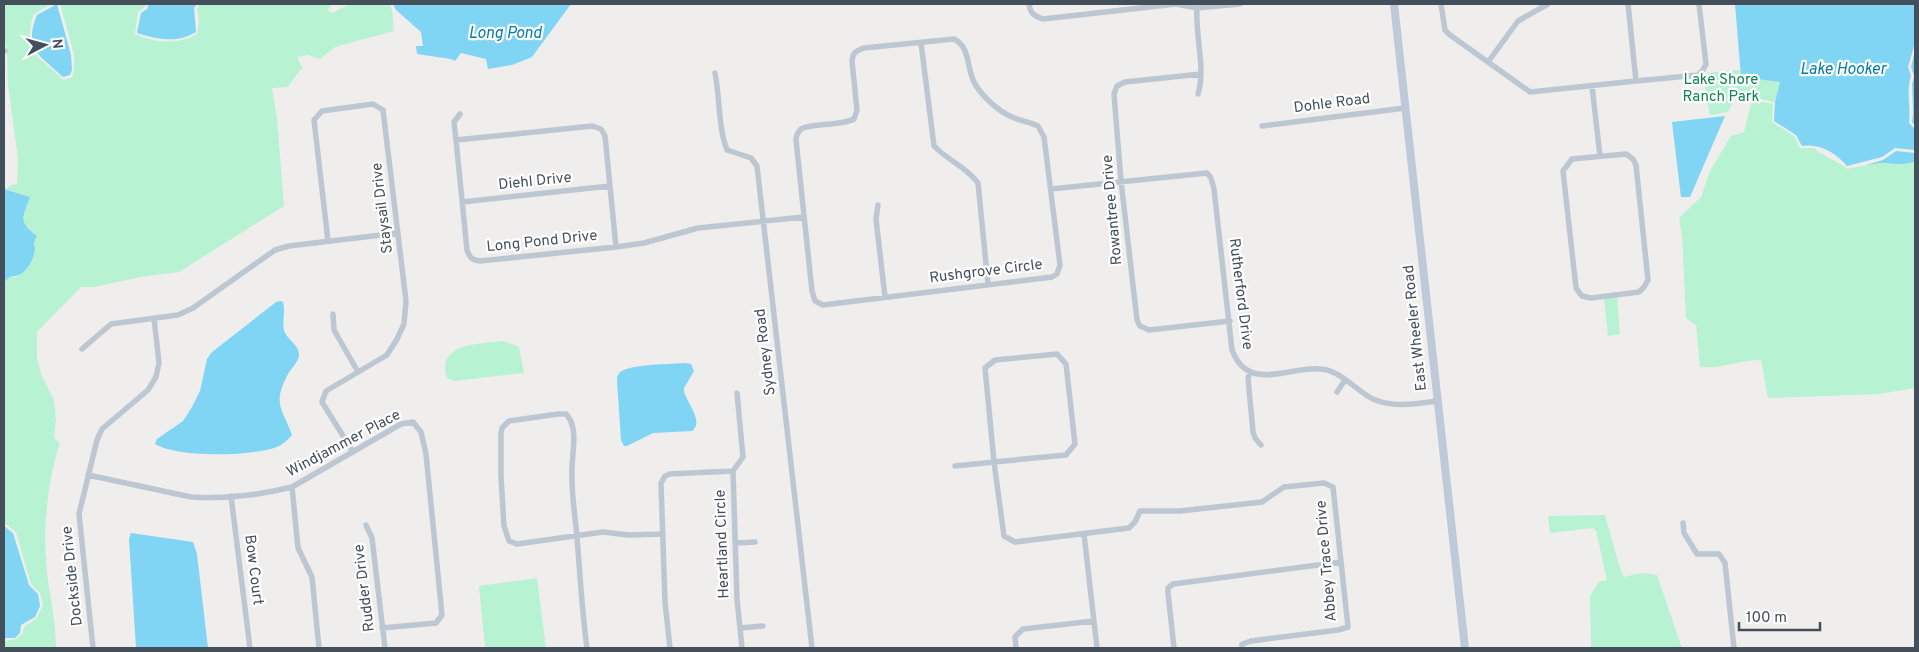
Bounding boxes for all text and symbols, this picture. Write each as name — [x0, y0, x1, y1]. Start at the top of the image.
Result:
north arrow — [20, 20, 70, 70]
water label: Long Pond — [468, 24, 543, 44]
text: N — [47, 38, 65, 50]
water label: Lake Hooker — [1800, 60, 1888, 80]
park label: Lake Shore Ranch Park — [1682, 71, 1760, 107]
street label: Dohle Road — [1293, 90, 1371, 118]
street label: Rowantree Drive — [1099, 154, 1127, 266]
street label: Staysail Drive — [368, 161, 398, 255]
street label: Diehl Drive — [497, 169, 573, 195]
street label: Long Pond Drive — [486, 227, 598, 257]
street label: Rutherford Drive — [1224, 237, 1256, 351]
street label: Rushgrove Circle — [928, 256, 1044, 288]
street label: East Wheeler Road — [1400, 264, 1432, 392]
street label: Sydney Road — [751, 307, 781, 397]
street label: Windjammer Place — [284, 406, 404, 482]
street label: Heartland Circle — [712, 489, 734, 599]
street label: Abbey Trace Drive — [1312, 500, 1342, 622]
street label: Dockside Drive — [58, 525, 88, 627]
street label: Bow Court — [239, 534, 267, 606]
street label: Rudder Drive — [350, 543, 380, 633]
scale bar — [1739, 600, 1820, 632]
text: 100 m — [1746, 609, 1787, 628]

